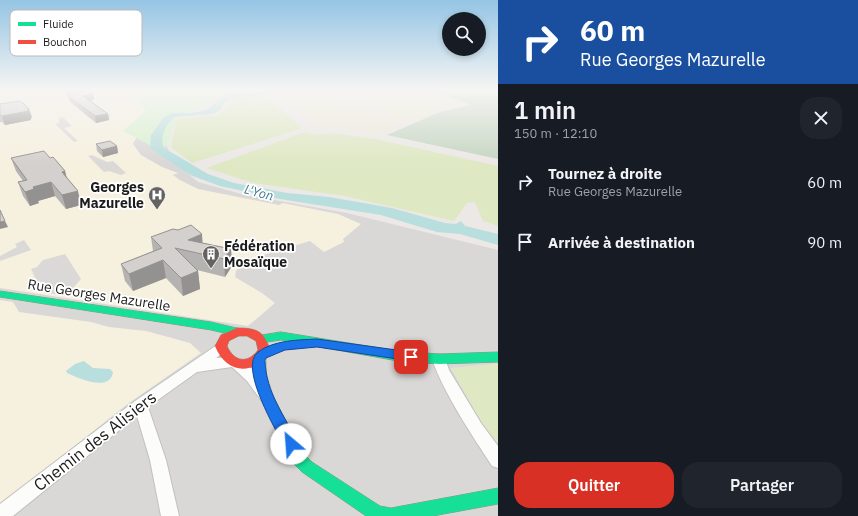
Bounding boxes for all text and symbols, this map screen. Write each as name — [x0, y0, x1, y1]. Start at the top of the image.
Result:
legend — [10, 10, 142, 56]
map controls — [442, 12, 486, 56]
button: search — [442, 12, 486, 56]
text: 60 m — [580, 12, 645, 49]
icon: right — [514, 16, 566, 68]
text: Fluide — [43, 17, 74, 31]
text: Bouchon — [43, 35, 87, 49]
text: Rue Georges Mazurelle — [580, 48, 766, 71]
text: 1 min — [514, 94, 576, 126]
button: close — [800, 97, 842, 139]
text: 150 m · 12:10 — [514, 125, 597, 142]
text: Tournez à droite — [548, 164, 662, 183]
icon: right — [514, 171, 536, 193]
text: 60 m — [807, 173, 842, 192]
place label: Georges Mazurelle — [79, 178, 144, 212]
water label: L'Yon — [242, 180, 275, 205]
text: Rue Georges Mazurelle — [548, 183, 682, 200]
hospital icon: Georges Mazurelle — [147, 185, 167, 210]
icon: arrive — [514, 231, 536, 253]
text: Arrivée à destination — [548, 233, 695, 252]
text: 90 m — [807, 233, 842, 252]
place label: Fédération Mosaïque — [224, 237, 295, 271]
building icon: Fédération Mosaïque — [201, 244, 221, 269]
street label: Rue Georges Mazurelle — [26, 275, 172, 315]
pin — [394, 340, 428, 374]
icon: arrive — [400, 346, 422, 368]
street label: Chemin des Alisiers — [29, 386, 161, 496]
position arrow — [270, 423, 312, 465]
button: Quitter — [514, 462, 674, 508]
button: Partager — [682, 462, 842, 508]

